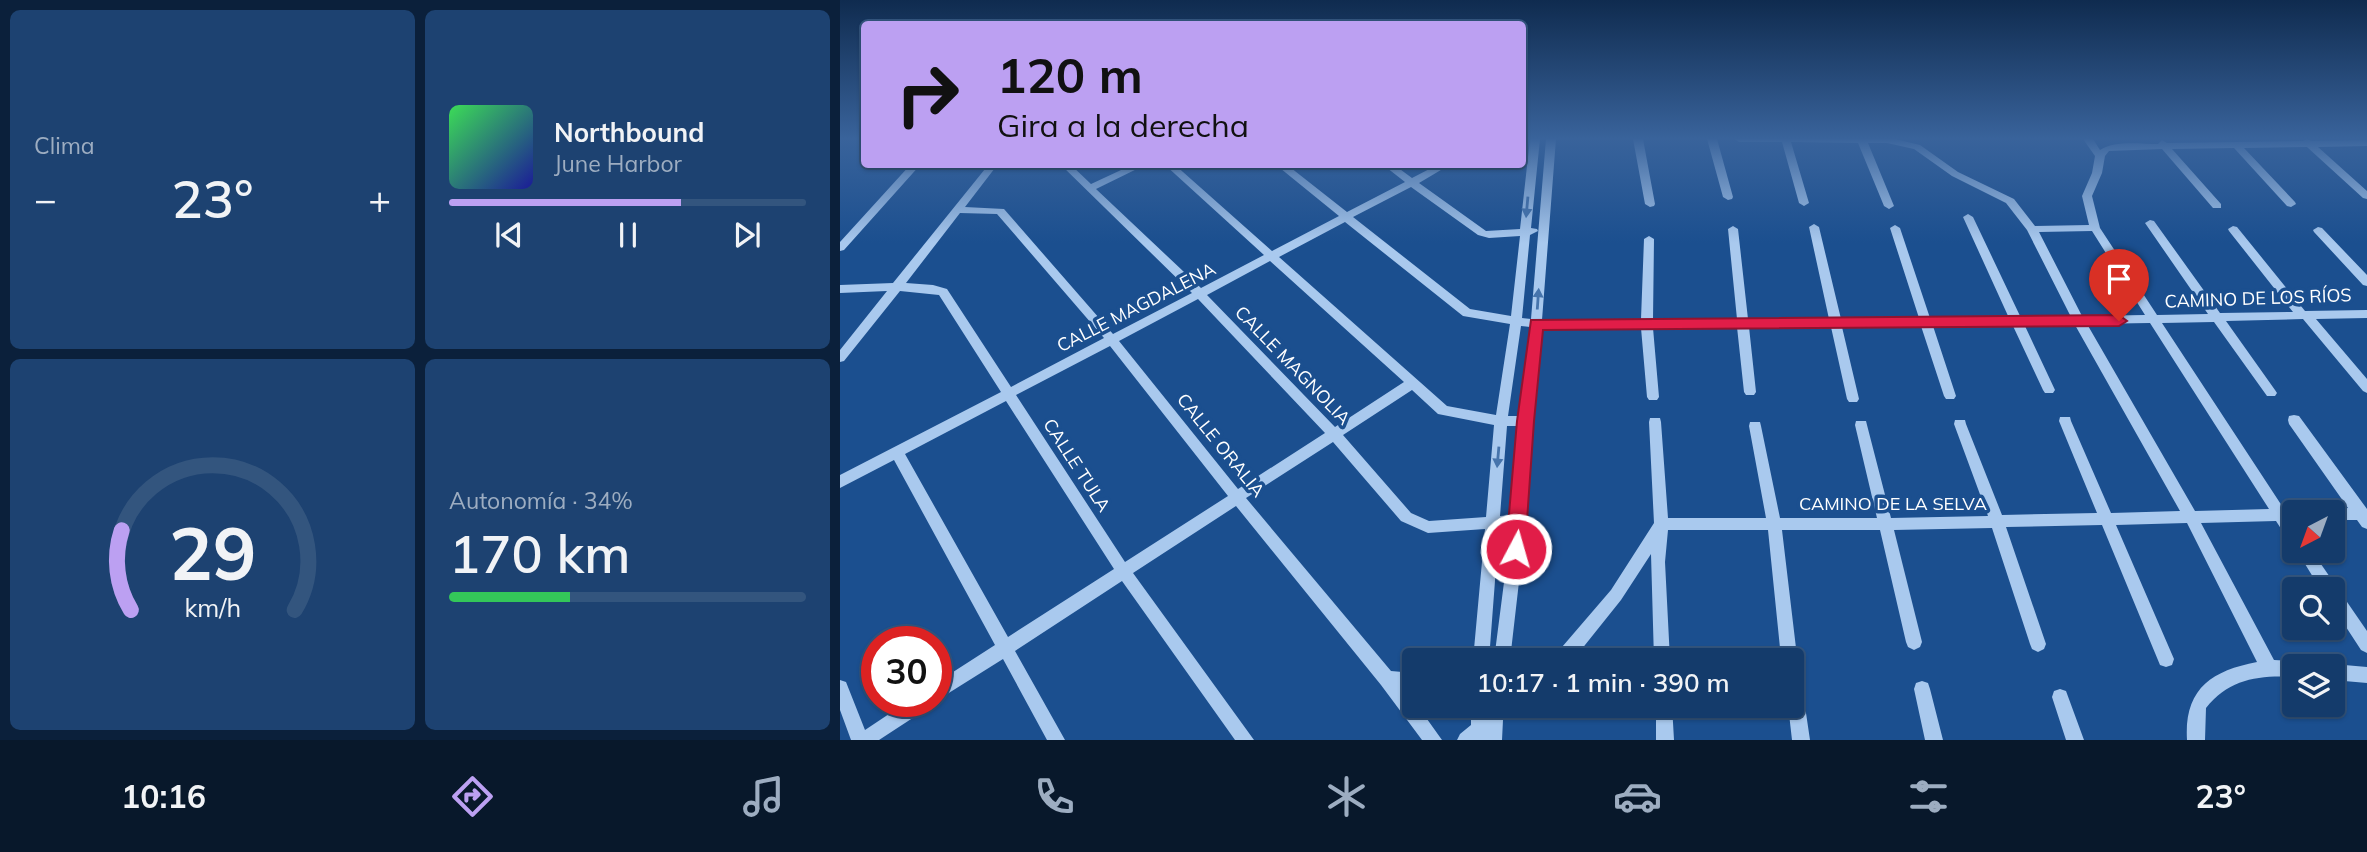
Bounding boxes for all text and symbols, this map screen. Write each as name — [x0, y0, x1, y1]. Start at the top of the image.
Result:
text: 120 m — [997, 44, 1143, 105]
icon: right — [882, 49, 973, 140]
text: Gira a la derecha — [997, 105, 1249, 145]
text: Northbound — [554, 116, 704, 149]
text: Clima — [34, 131, 95, 160]
text: June Harbor — [554, 149, 682, 178]
text: 23° — [172, 166, 253, 231]
text: − — [34, 175, 57, 223]
text: + — [368, 175, 391, 223]
one-way arrow — [1521, 196, 1532, 218]
icon: previous — [490, 216, 528, 254]
icon: pause — [609, 216, 647, 254]
icon: next — [728, 216, 766, 254]
pin — [2089, 249, 2149, 321]
street label: CALLE MAGDALENA — [1053, 257, 1219, 357]
icon: arrive — [2100, 260, 2138, 298]
street label: CAMINO DE LOS RÍOS — [2164, 283, 2352, 313]
one-way arrow — [1533, 288, 1544, 310]
street label: CALLE MAGNOLIA — [1230, 301, 1356, 429]
street label: CALLE ORALIA — [1172, 388, 1270, 502]
street label: CALLE TULA — [1038, 414, 1116, 516]
one-way arrow — [1492, 446, 1503, 468]
text: Autonomía · 34% — [449, 486, 633, 515]
street label: CAMINO DE LA SELVA — [1799, 492, 1987, 515]
north arrow — [2282, 500, 2345, 564]
map controls — [2282, 500, 2345, 717]
text: 29 — [169, 508, 256, 599]
position arrow — [1479, 512, 1553, 586]
text: 170 km — [449, 521, 630, 586]
button: search — [2282, 577, 2345, 640]
text: km/h — [184, 592, 241, 623]
speed limit sign: 30 — [861, 626, 952, 717]
button: layers — [2282, 654, 2345, 717]
text: 10:17 · 1 min · 390 m — [1476, 666, 1730, 699]
icon: directions — [448, 772, 497, 821]
icon: music — [739, 772, 788, 821]
icon: phone — [1030, 772, 1079, 821]
icon: climate — [1322, 772, 1371, 821]
icon: car — [1613, 772, 1662, 821]
icon: filters — [1904, 772, 1953, 821]
text: 10:16 — [121, 776, 206, 816]
text: 23° — [2195, 776, 2246, 816]

